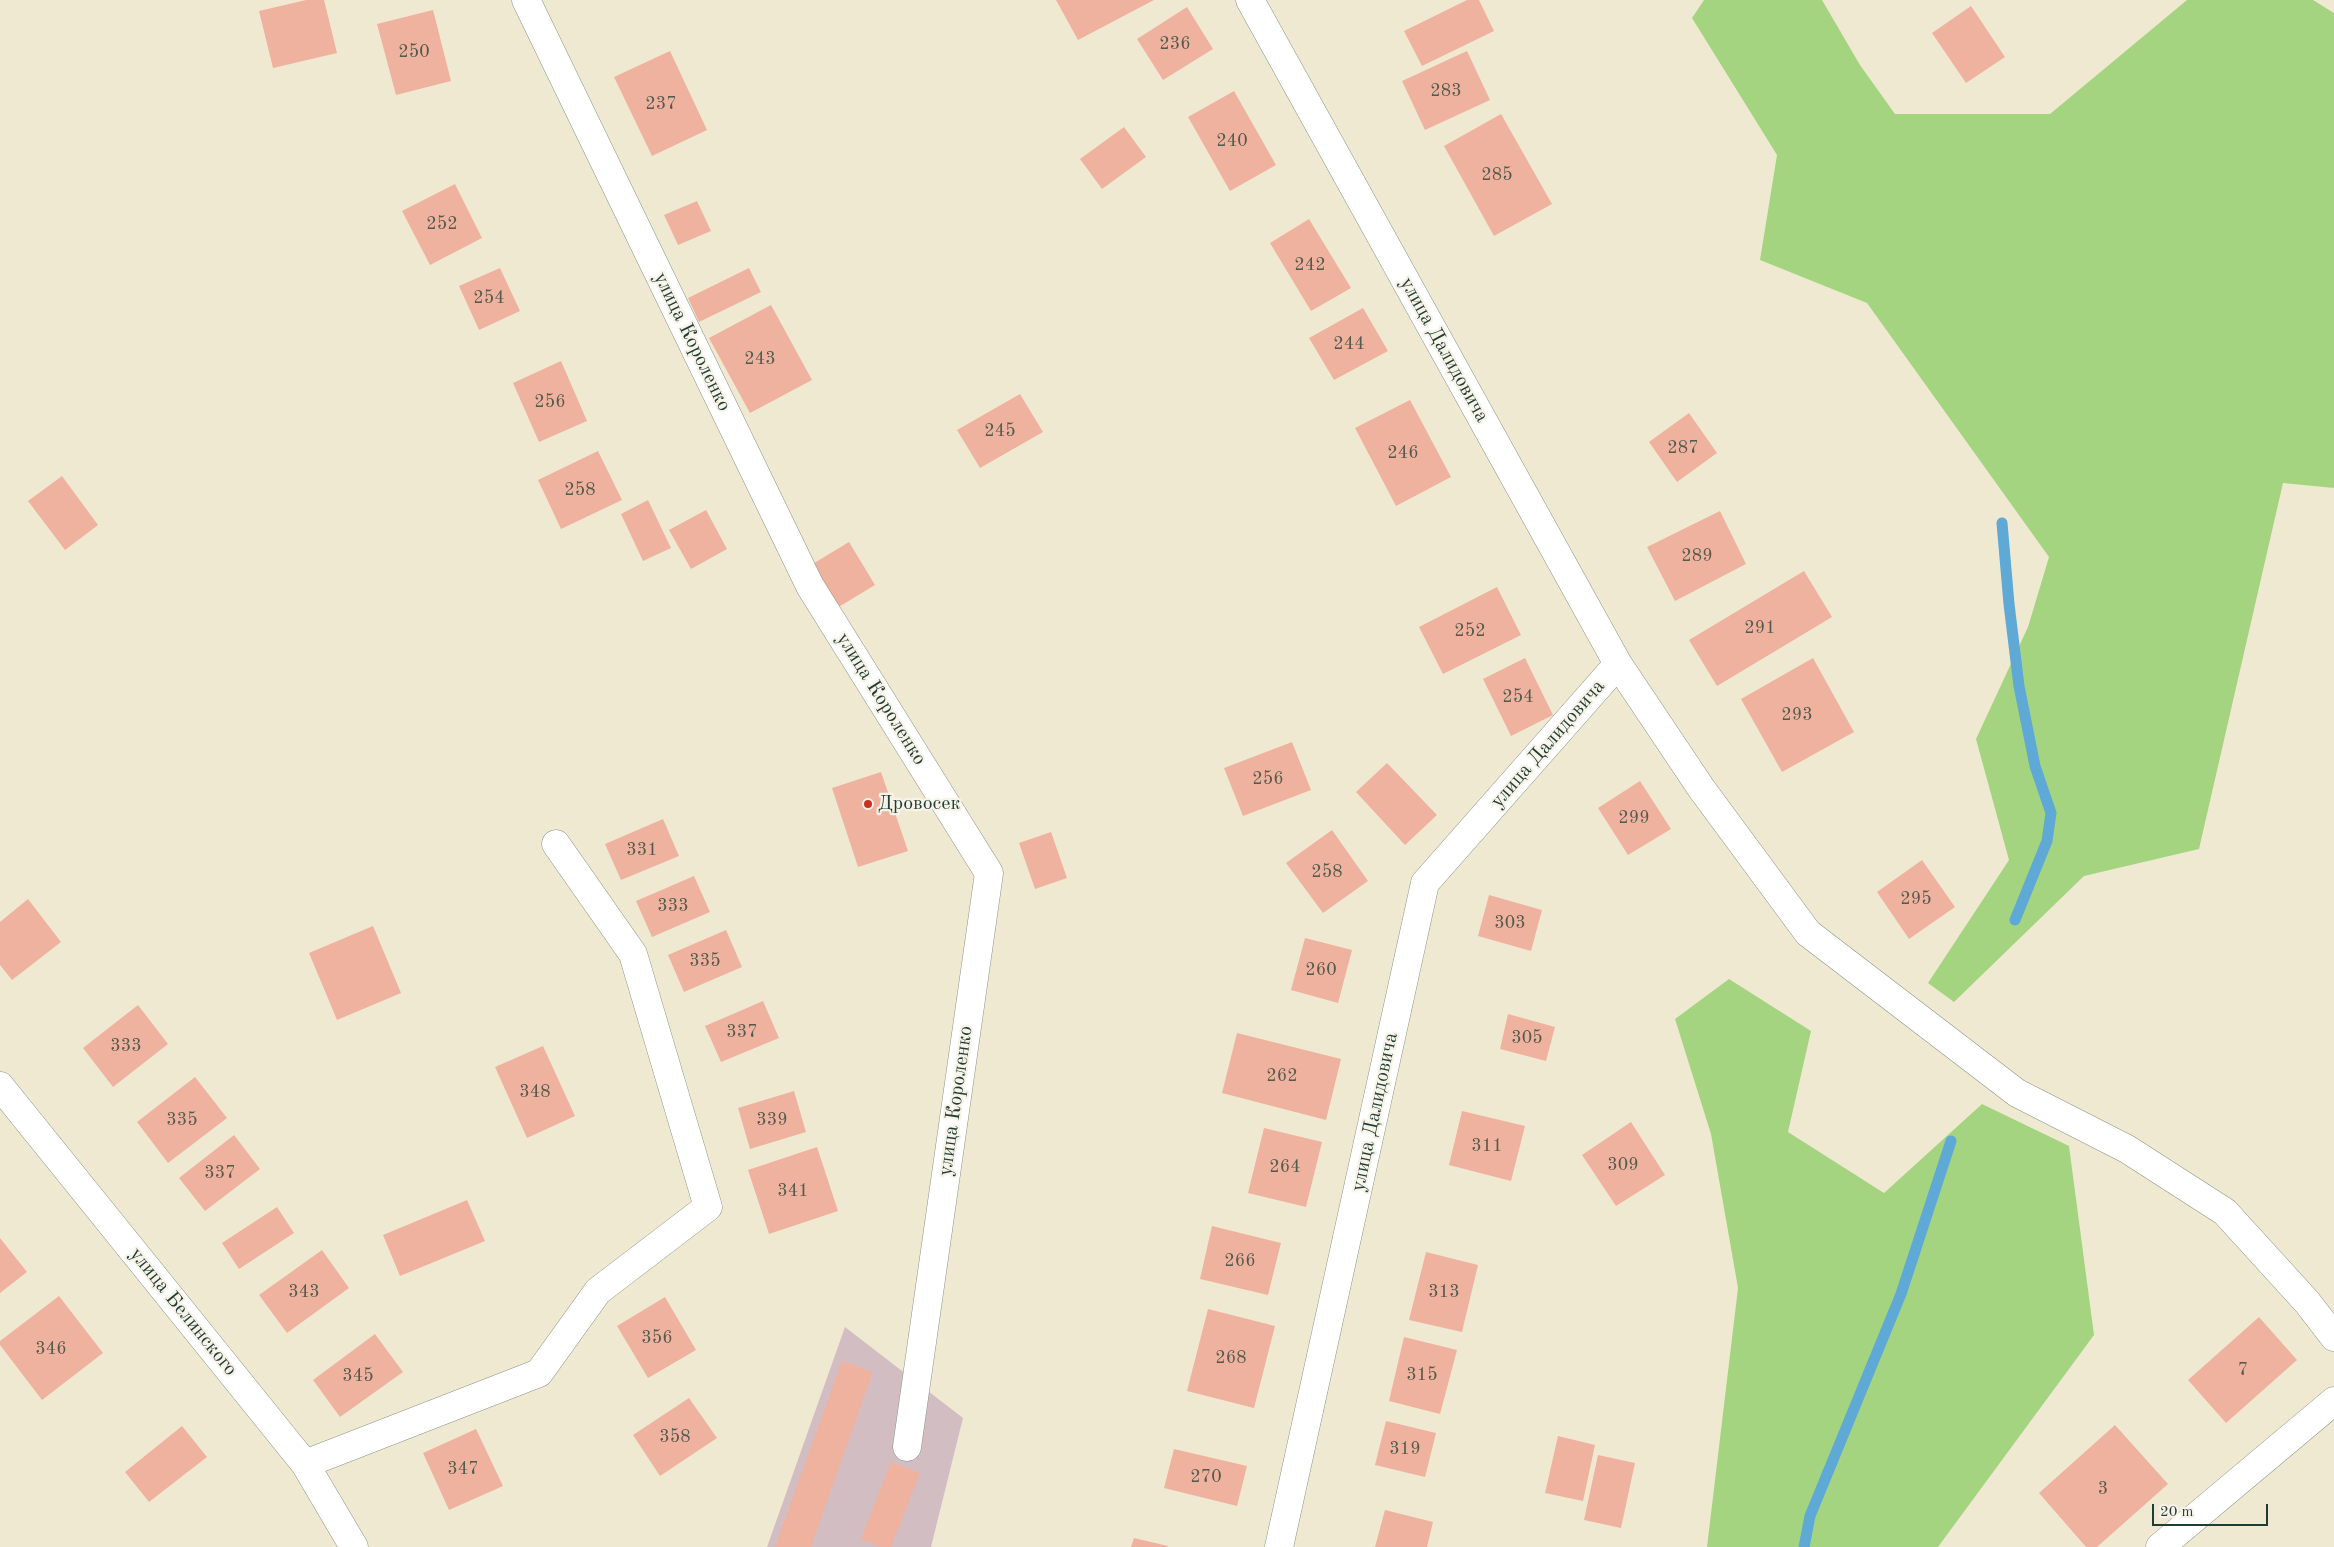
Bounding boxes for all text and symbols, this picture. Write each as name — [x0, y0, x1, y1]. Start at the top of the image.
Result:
house number: 236 — [1159, 33, 1191, 55]
house number: 250 — [398, 41, 430, 63]
house number: 283 — [1430, 80, 1462, 102]
house number: 237 — [645, 93, 677, 115]
house number: 240 — [1216, 130, 1248, 152]
house number: 285 — [1481, 164, 1513, 186]
house number: 252 — [426, 213, 458, 235]
house number: 242 — [1294, 254, 1326, 276]
street label: улица Короленко — [648, 269, 736, 415]
street label: улица Далидовича — [1394, 273, 1494, 427]
house number: 254 — [473, 287, 505, 309]
house number: 244 — [1333, 333, 1365, 355]
house number: 243 — [744, 348, 776, 370]
house number: 256 — [534, 391, 566, 413]
house number: 245 — [984, 420, 1016, 442]
house number: 287 — [1667, 437, 1699, 459]
house number: 246 — [1387, 442, 1419, 464]
house number: 258 — [564, 479, 596, 501]
house number: 289 — [1681, 545, 1713, 567]
house number: 291 — [1744, 617, 1776, 639]
house number: 252 — [1454, 620, 1486, 642]
street label: улица Короленко — [831, 628, 931, 770]
street label: улица Далидовича — [1486, 675, 1610, 813]
house number: 254 — [1502, 686, 1534, 708]
house number: 293 — [1781, 704, 1813, 726]
house number: 256 — [1252, 768, 1284, 790]
place label: Дровосек — [878, 792, 961, 816]
marker: Дровосек — [862, 798, 874, 810]
house number: 299 — [1618, 807, 1650, 829]
house number: 331 — [626, 839, 658, 861]
house number: 258 — [1311, 861, 1343, 883]
house number: 295 — [1900, 888, 1932, 910]
house number: 333 — [657, 895, 689, 917]
house number: 303 — [1494, 912, 1526, 934]
house number: 335 — [689, 950, 721, 972]
house number: 260 — [1305, 959, 1337, 981]
house number: 337 — [726, 1021, 758, 1043]
street label: улица Короленко — [934, 1024, 978, 1178]
house number: 305 — [1511, 1027, 1543, 1049]
street label: улица Далидовича — [1346, 1030, 1404, 1194]
house number: 333 — [110, 1035, 142, 1057]
house number: 262 — [1266, 1065, 1298, 1087]
house number: 348 — [519, 1081, 551, 1103]
house number: 335 — [166, 1109, 198, 1131]
house number: 339 — [756, 1109, 788, 1131]
house number: 311 — [1471, 1135, 1503, 1157]
house number: 309 — [1607, 1154, 1639, 1176]
house number: 264 — [1269, 1156, 1301, 1178]
house number: 337 — [204, 1162, 236, 1184]
house number: 341 — [777, 1180, 809, 1202]
street label: улица Белинского — [124, 1243, 242, 1381]
house number: 266 — [1224, 1250, 1256, 1272]
house number: 343 — [288, 1281, 320, 1303]
house number: 313 — [1428, 1281, 1460, 1303]
house number: 356 — [641, 1327, 673, 1349]
house number: 346 — [35, 1338, 67, 1360]
house number: 268 — [1215, 1347, 1247, 1369]
house number: 7 — [2238, 1359, 2248, 1381]
house number: 315 — [1406, 1364, 1438, 1386]
house number: 345 — [342, 1365, 374, 1387]
house number: 358 — [659, 1426, 691, 1448]
house number: 319 — [1389, 1438, 1421, 1460]
house number: 347 — [447, 1458, 479, 1480]
house number: 270 — [1190, 1466, 1222, 1488]
house number: 3 — [2098, 1478, 2108, 1500]
scale bar — [2154, 1494, 2270, 1526]
text: 20 m — [2160, 1505, 2194, 1520]

